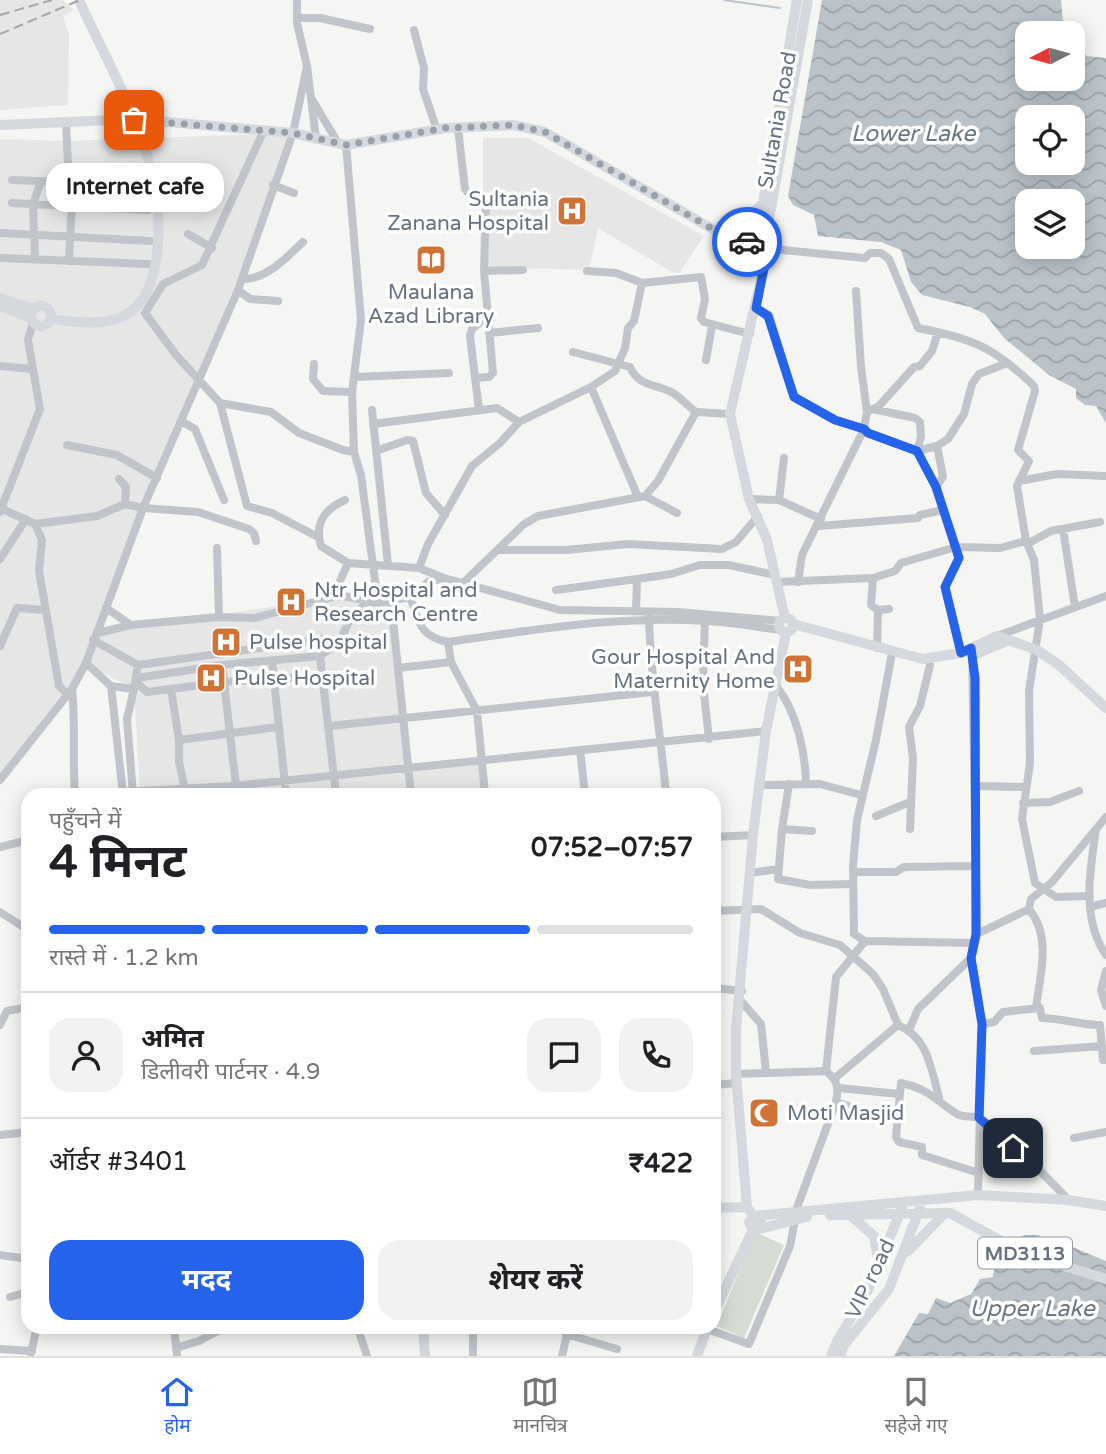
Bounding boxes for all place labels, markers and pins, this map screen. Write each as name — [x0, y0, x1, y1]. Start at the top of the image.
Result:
pin — [104, 90, 164, 150]
callout: Internet cafe — [45, 162, 223, 211]
place label: Sultania Zanana Hospital — [387, 187, 549, 236]
hospital icon: Sultania Zanana Hospital — [555, 194, 589, 228]
library icon: Maulana Azad Library — [414, 243, 448, 277]
place label: Maulana Azad Library — [368, 280, 494, 329]
place label: Ntr Hospital and Research Centre — [314, 578, 478, 627]
hospital icon: Ntr Hospital and Research Centre — [274, 585, 308, 619]
hospital icon: Pulse hospital — [209, 625, 243, 659]
place label: Pulse hospital — [249, 630, 388, 655]
place label: Gour Hospital And Maternity Home — [591, 645, 775, 694]
hospital icon: Gour Hospital And Maternity Home — [781, 652, 815, 686]
hospital icon: Pulse Hospital — [194, 661, 228, 695]
place label: Pulse Hospital — [234, 666, 375, 691]
mosque icon: Moti Masjid — [747, 1096, 781, 1130]
place label: Moti Masjid — [787, 1101, 904, 1126]
pin — [983, 1118, 1043, 1178]

